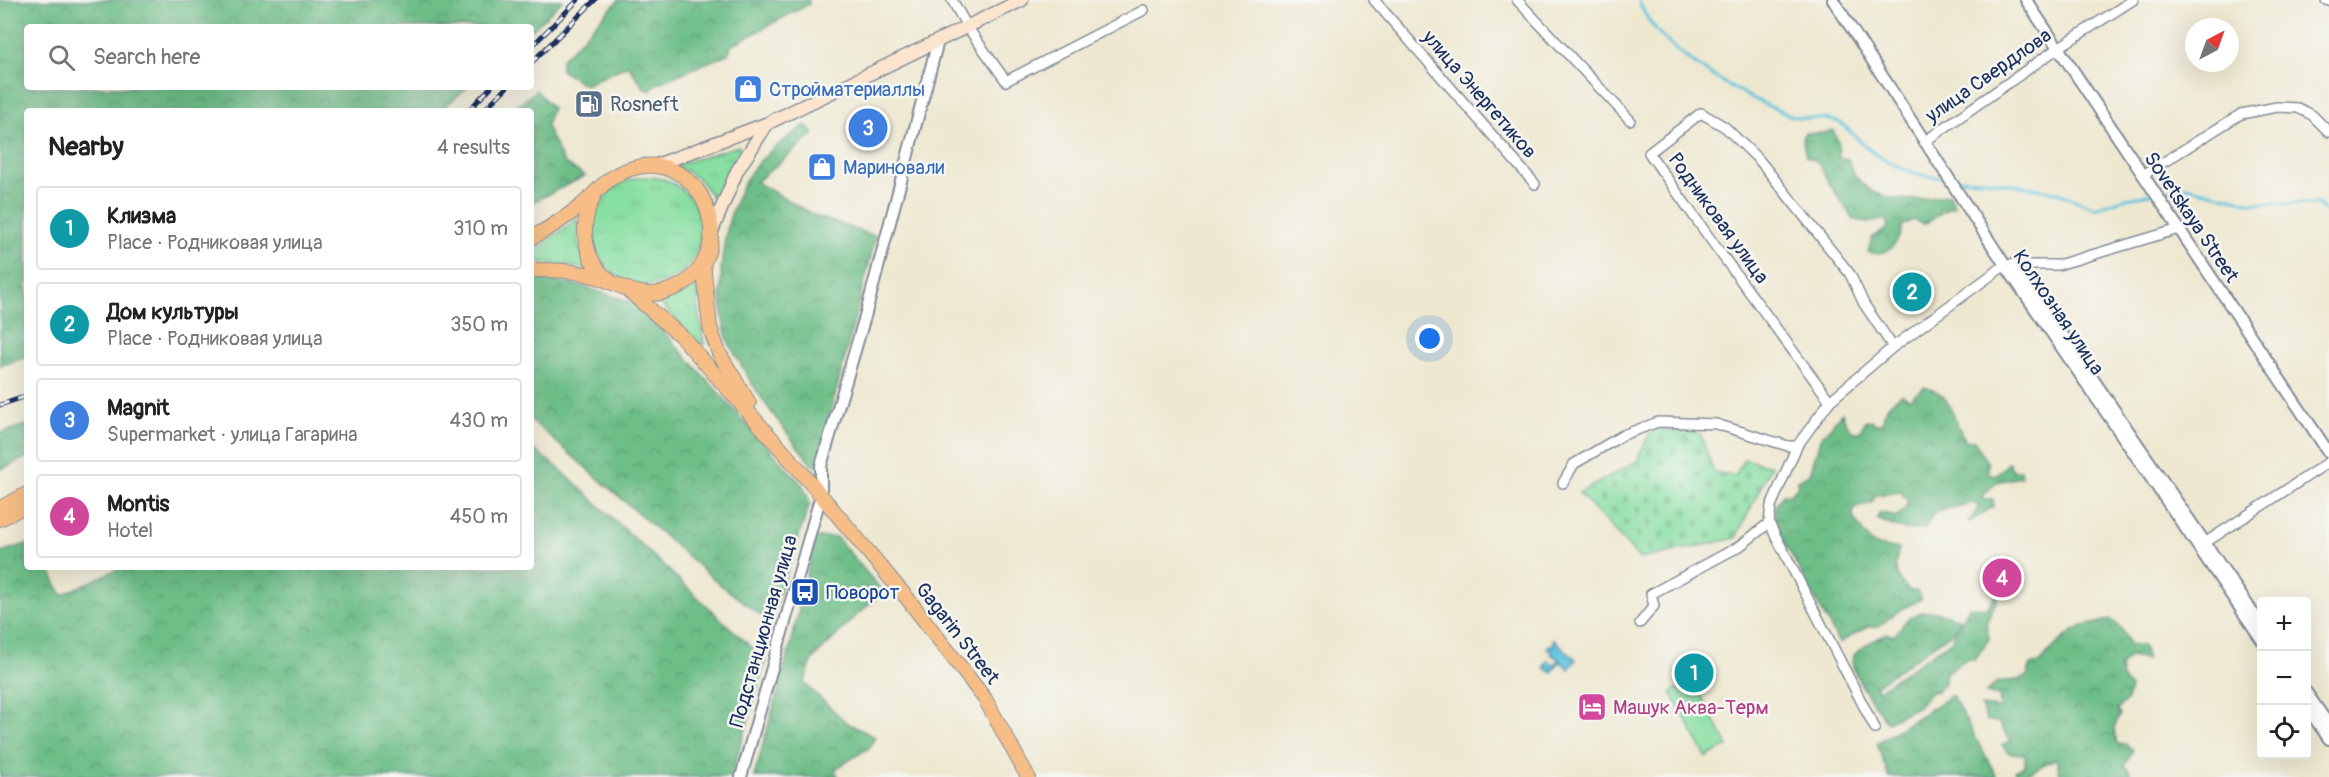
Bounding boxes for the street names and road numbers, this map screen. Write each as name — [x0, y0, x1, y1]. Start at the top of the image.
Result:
street label: улица Свердлова — [1920, 23, 2056, 129]
street label: улица Энергетиков — [1416, 24, 1542, 164]
street label: Sovetskaya Street — [2139, 147, 2245, 288]
street label: Родниковая улица — [1663, 148, 1774, 288]
street label: Колхозная улица — [2007, 245, 2110, 380]
street label: Подстанционная улица — [724, 532, 803, 730]
street label: Gagarin Street — [910, 577, 1006, 690]

